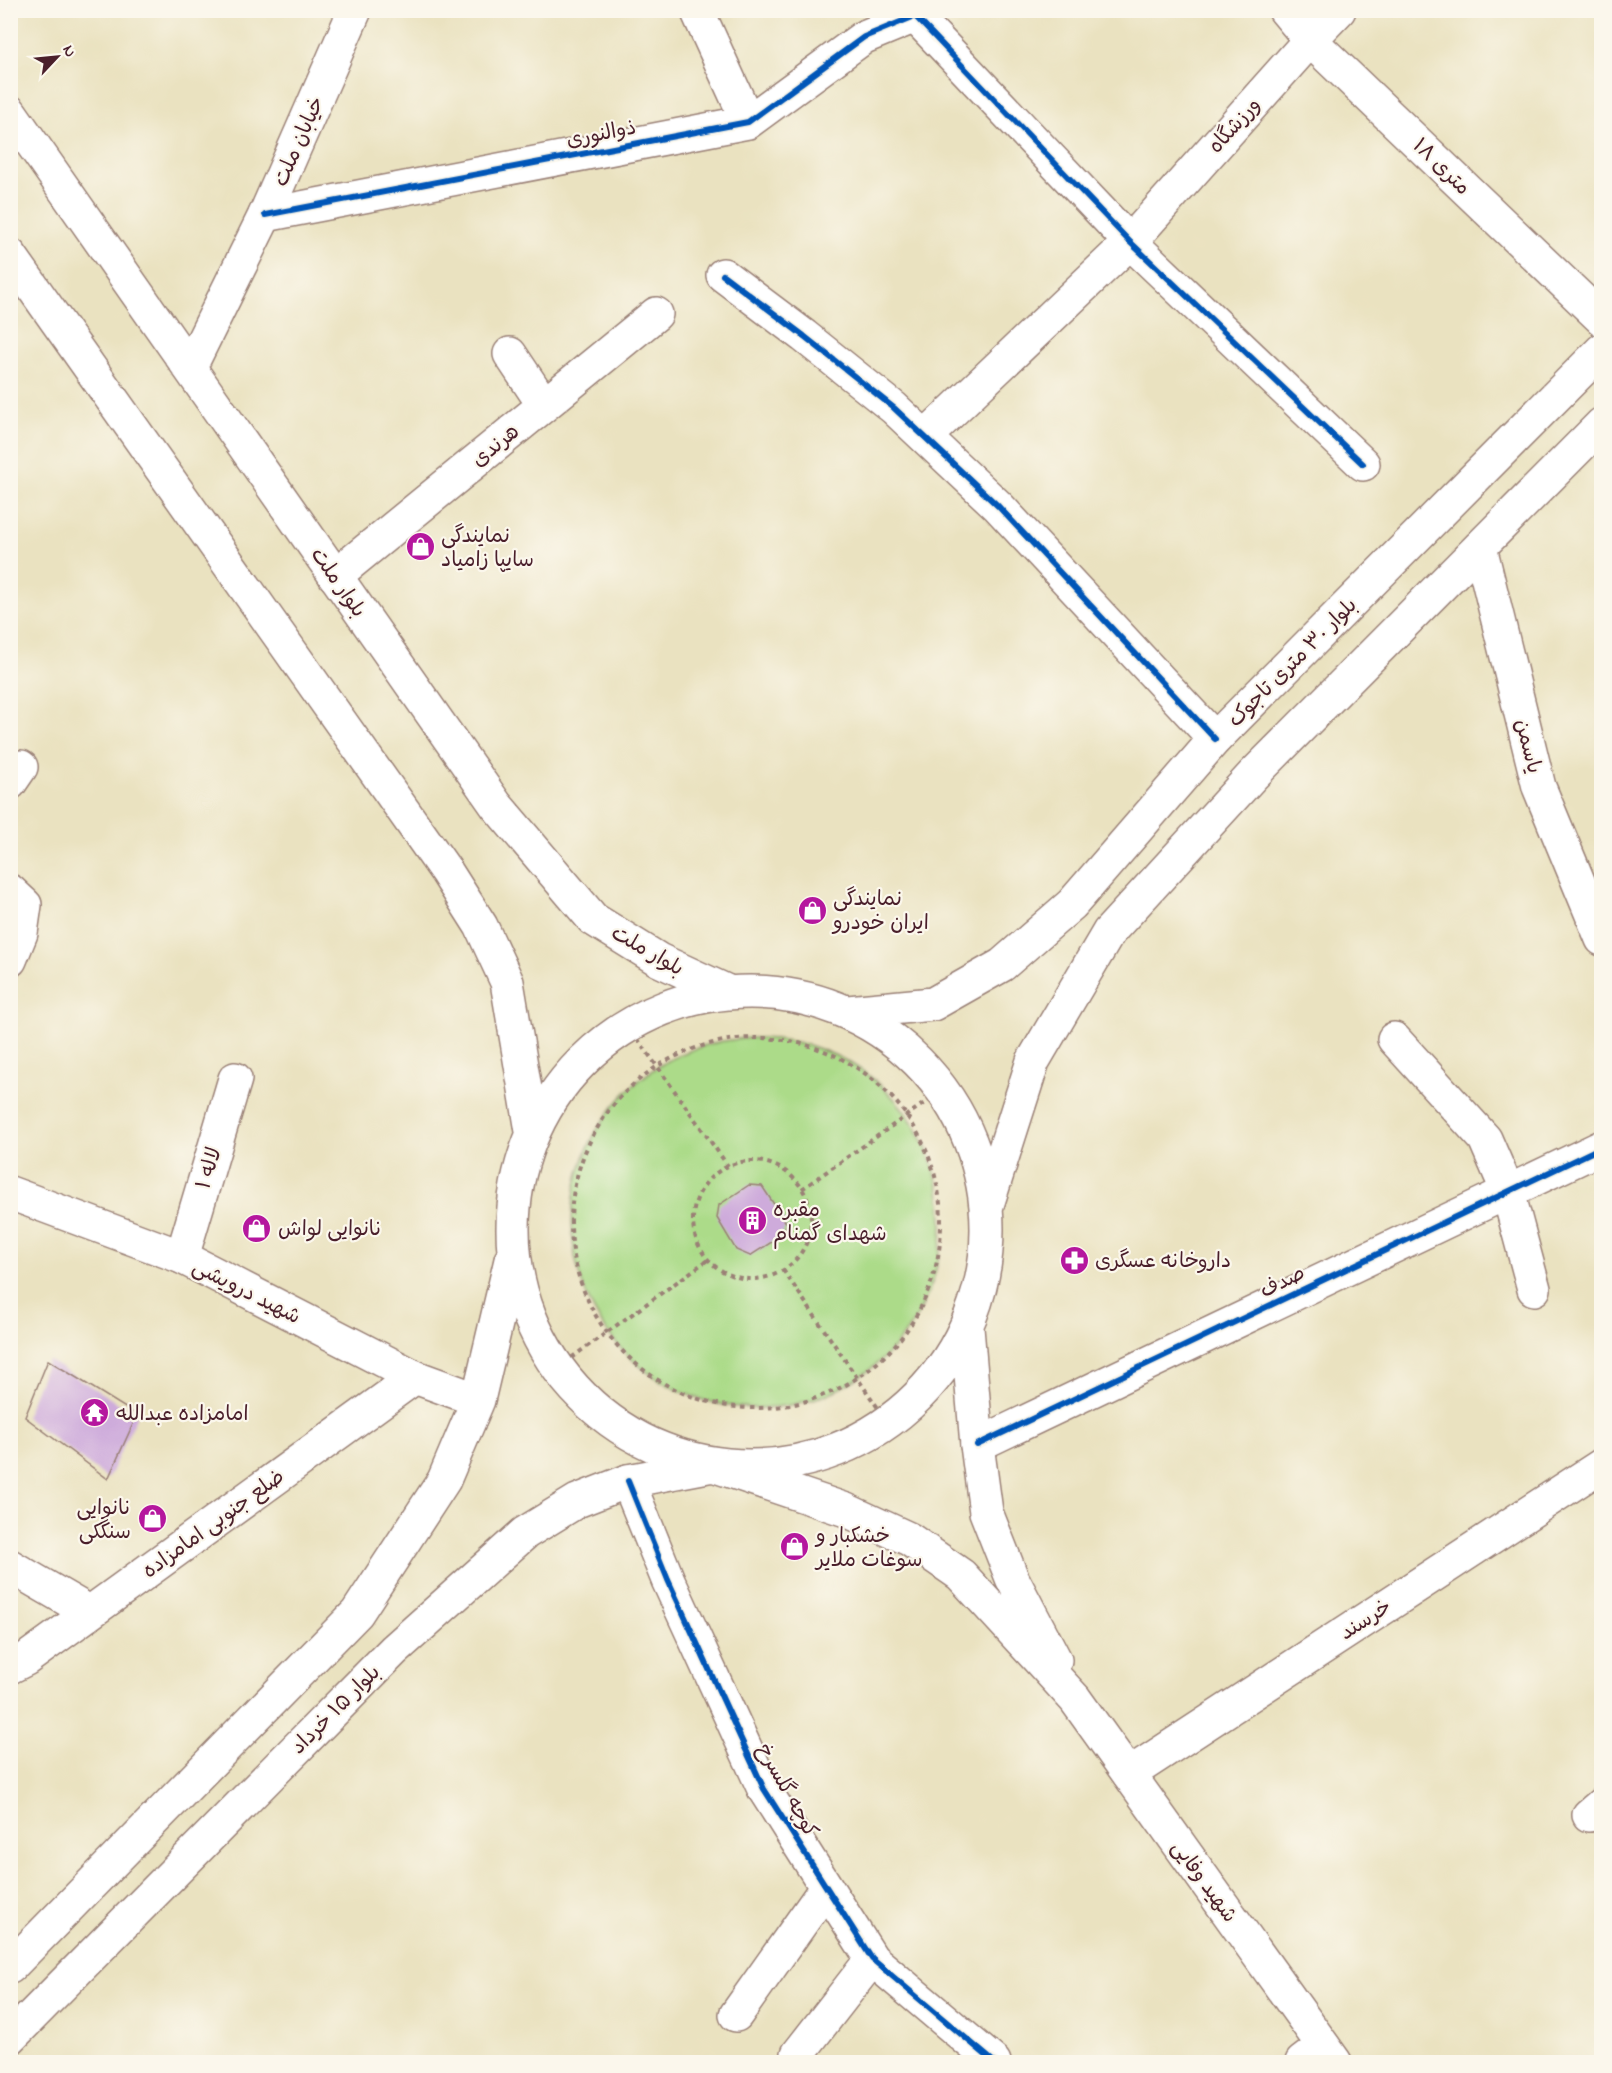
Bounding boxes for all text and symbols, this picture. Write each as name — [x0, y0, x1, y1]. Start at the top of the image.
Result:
north arrow — [27, 27, 87, 87]
text: N — [56, 41, 82, 62]
street label: خیابان ملت — [267, 92, 333, 192]
street label: ورزشگاه — [1202, 92, 1269, 161]
street label: ذوالنوری — [564, 114, 639, 156]
street label: ۱۸ متری — [1405, 132, 1476, 203]
street label: هرندی — [466, 418, 527, 475]
place label: نمایندگی سایپا زامیاد — [441, 522, 534, 576]
shop icon: نمایندگی سایپا زامیاد — [404, 531, 436, 563]
street label: بلوار ملت — [302, 542, 372, 624]
street label: بلوار ۳۰ متری تاجوک — [1222, 592, 1365, 735]
street label: یاسمن — [1506, 716, 1548, 777]
place label: نمایندگی ایران خودرو — [831, 885, 929, 939]
shop icon: نمایندگی ایران خودرو — [796, 894, 828, 926]
street label: بلوار ملت — [605, 919, 689, 985]
street label: لاله ۱ — [189, 1144, 230, 1193]
place label: مقبره شهدای گمنام — [773, 1196, 887, 1250]
building icon: مقبره شهدای گمنام — [736, 1205, 768, 1237]
shop icon: نانوایی لواش — [241, 1212, 273, 1244]
place label: نانوایی لواش — [278, 1215, 382, 1245]
pharmacy icon: داروخانه عسگری — [1058, 1244, 1090, 1276]
place label: داروخانه عسگری — [1095, 1247, 1231, 1277]
street label: شهید درویشی — [187, 1253, 305, 1333]
street label: صدف — [1255, 1259, 1311, 1307]
temple icon: امامزاده عبدالله — [79, 1397, 111, 1429]
place label: امامزاده عبدالله — [116, 1400, 249, 1430]
street label: ضلع جنوبی امامزاده — [137, 1463, 291, 1587]
place label: نانوایی سنگکی — [76, 1494, 131, 1548]
shop icon: نانوایی سنگکی — [136, 1503, 168, 1535]
place label: خشکبار و سوغات ملایر — [814, 1522, 922, 1576]
shop icon: خشکبار و سوغات ملایر — [779, 1531, 811, 1563]
street label: خرسند — [1334, 1593, 1398, 1649]
street label: بلوار ۱۵ خرداد — [285, 1659, 388, 1762]
street label: کوچه گلسرخ — [748, 1738, 825, 1844]
street label: شهید وفایی — [1163, 1835, 1244, 1930]

